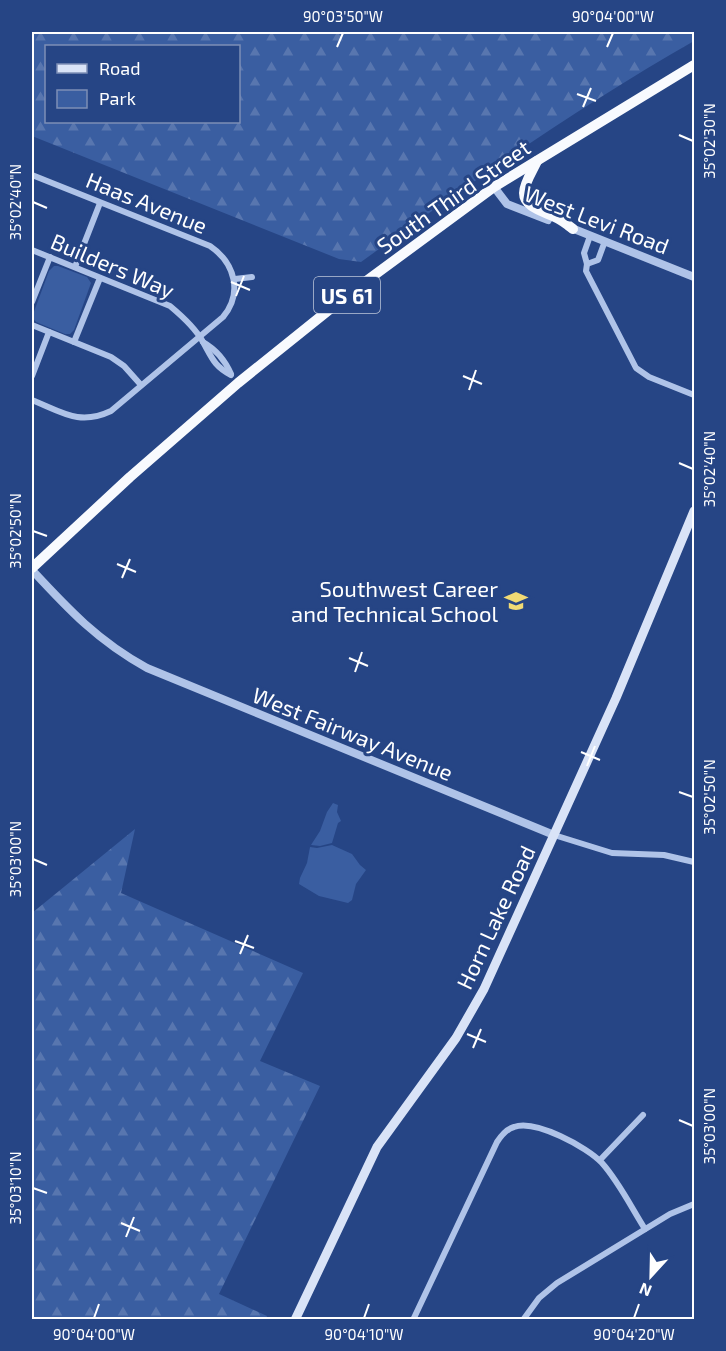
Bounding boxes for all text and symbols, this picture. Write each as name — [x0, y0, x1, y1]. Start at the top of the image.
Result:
text: 90°03'50"W — [303, 7, 383, 25]
text: 90°04'00"W — [572, 7, 654, 25]
legend — [45, 45, 240, 123]
text: Road — [99, 57, 140, 79]
text: Park — [99, 87, 136, 109]
text: 35°02'30"N — [700, 103, 718, 179]
street label: South Third Street — [371, 133, 535, 259]
text: 35°02'40"N — [6, 164, 24, 240]
street label: Haas Avenue — [83, 166, 211, 238]
street label: West Levi Road — [521, 180, 673, 258]
street label: Builders Way — [47, 227, 179, 303]
road number: US 61 — [314, 277, 380, 313]
text: 35°02'40"N — [700, 431, 718, 507]
text: 35°02'50"N — [6, 493, 24, 569]
place label: Southwest Career and Technical School — [291, 575, 498, 626]
school or university icon: Southwest Career and Technical School — [503, 588, 529, 614]
street label: West Fairway Avenue — [249, 681, 457, 785]
text: 35°02'50"N — [700, 759, 718, 835]
text: 35°03'00"N — [6, 821, 24, 897]
street label: Horn Lake Road — [450, 841, 540, 993]
text: 35°03'00"N — [700, 1088, 718, 1164]
text: 35°03'10"N — [6, 1151, 24, 1225]
north arrow — [621, 1246, 681, 1306]
text: N — [636, 1279, 654, 1301]
text: 90°04'00"W — [53, 1325, 135, 1343]
text: 90°04'10"W — [325, 1325, 403, 1343]
text: 90°04'20"W — [593, 1325, 675, 1343]

